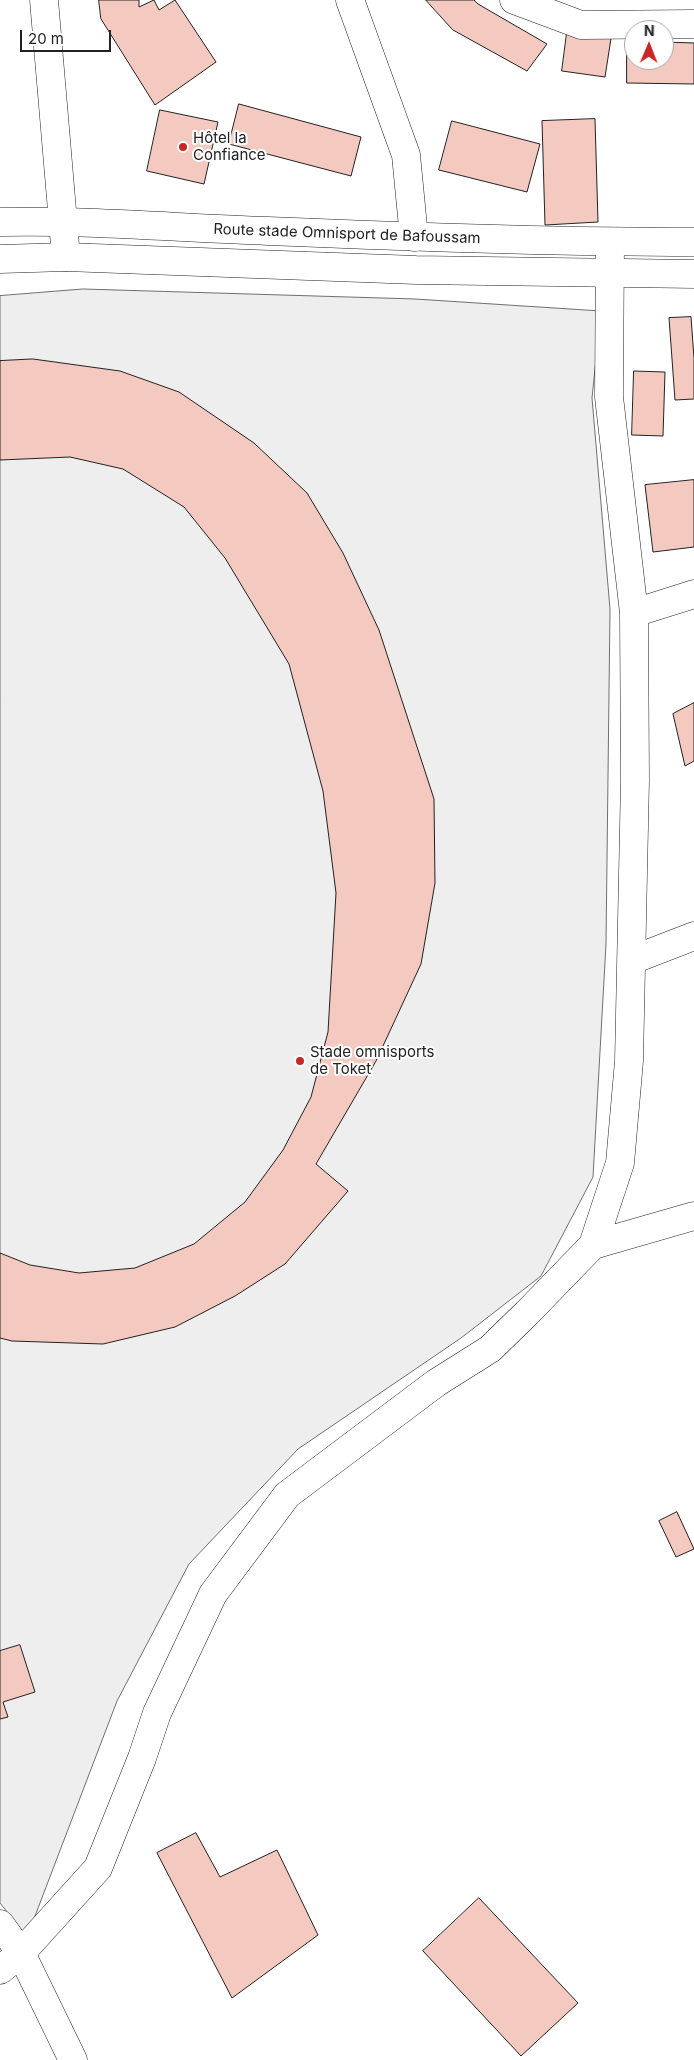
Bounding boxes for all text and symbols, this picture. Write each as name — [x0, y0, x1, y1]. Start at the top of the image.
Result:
scale bar — [22, 20, 114, 52]
north arrow — [624, 20, 674, 70]
text: N — [644, 22, 655, 39]
text: 20 m — [28, 29, 64, 48]
place label: Hôtel la Confiance — [193, 129, 266, 164]
marker: Hôtel la Confiance — [177, 141, 189, 153]
street label: Route stade Omnisport de Bafoussam — [213, 220, 481, 248]
place label: Stade omnisports de Toket — [310, 1043, 434, 1078]
marker: Stade omnisports de Toket — [294, 1055, 306, 1067]

